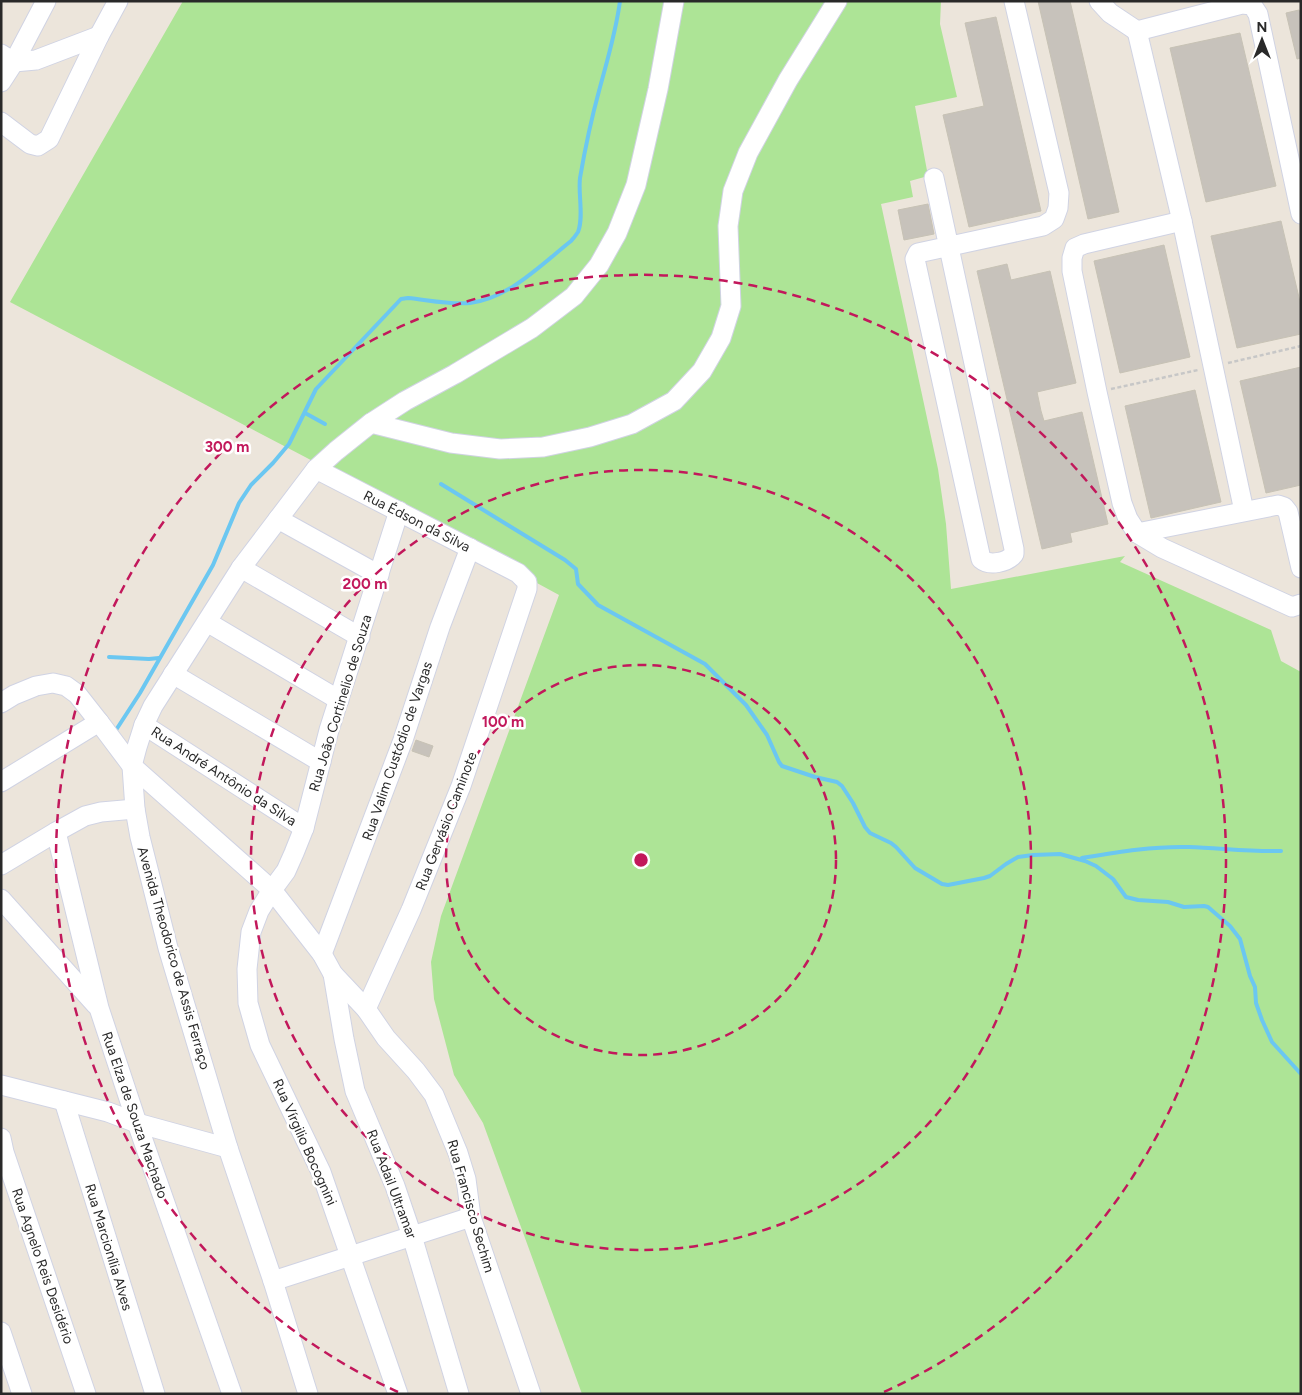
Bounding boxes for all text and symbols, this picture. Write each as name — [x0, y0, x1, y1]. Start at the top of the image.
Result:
north arrow — [1237, 15, 1287, 65]
text: N — [1257, 19, 1267, 36]
text: 300 m — [205, 438, 249, 456]
street label: Rua Édson da Silva — [361, 487, 473, 556]
text: 200 m — [343, 575, 387, 593]
street label: Rua João Cortinelio de Souza — [305, 613, 375, 794]
street label: Rua Valim Custódio de Vargas — [359, 659, 436, 843]
text: 100 m — [482, 713, 524, 731]
street label: Rua André Antônio da Silva — [148, 723, 300, 830]
street label: Rua Gervásio Caminote — [412, 749, 481, 893]
street label: Avenida Theodorico de Assis Ferraço — [133, 845, 214, 1072]
centre of rings — [632, 851, 650, 869]
street label: Rua Elza de Souza Machado — [98, 1030, 171, 1201]
street label: Rua Vírgilio Bocognini — [269, 1076, 340, 1208]
street label: Rua Adail Ultramar — [363, 1127, 420, 1241]
street label: Rua Francisco Sechim — [443, 1138, 498, 1275]
street label: Rua Marcionília Alves — [81, 1182, 136, 1313]
street label: Rua Agnelo Reis Desidério — [8, 1186, 77, 1346]

